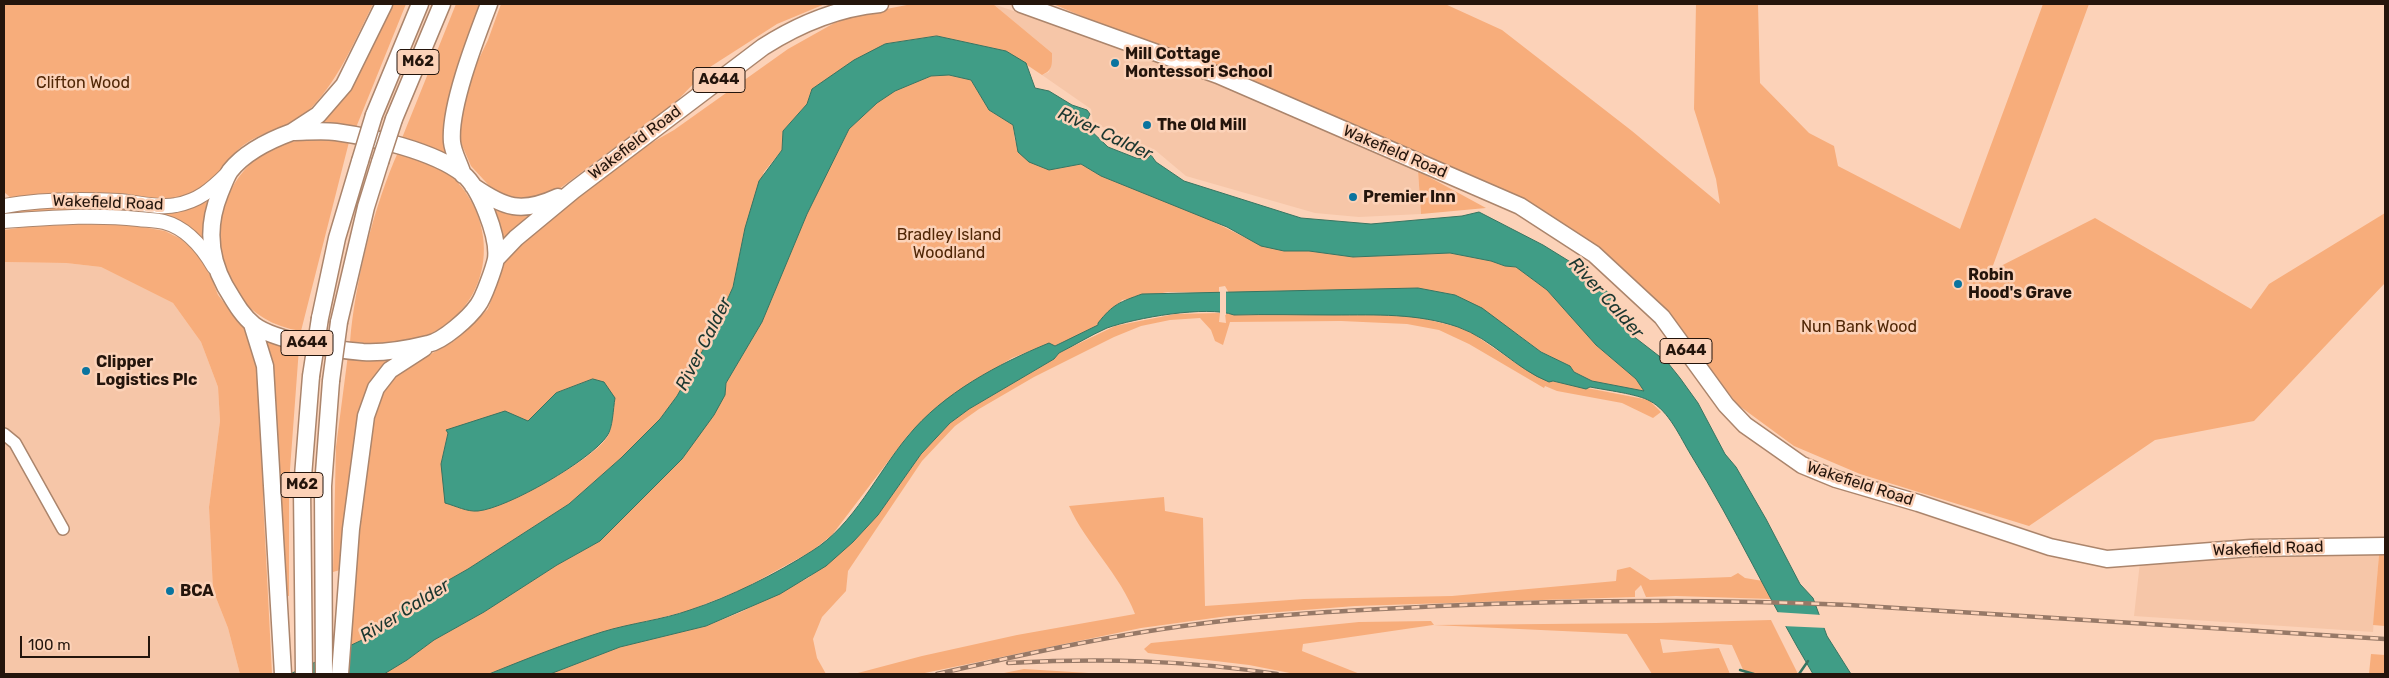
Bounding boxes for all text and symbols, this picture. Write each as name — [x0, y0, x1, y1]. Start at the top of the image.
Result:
place label: Mill Cottage Montessori School — [1125, 44, 1272, 82]
road number: M62 — [397, 50, 439, 74]
marker: Mill Cottage Montessori School — [1109, 57, 1121, 69]
road number: A644 — [693, 68, 745, 92]
park label: Clifton Wood — [36, 73, 130, 93]
street label: Wakefield Road — [585, 102, 685, 184]
water label: River Calder — [1054, 103, 1156, 165]
place label: The Old Mill — [1157, 115, 1247, 135]
marker: The Old Mill — [1141, 119, 1153, 131]
street label: Wakefield Road — [1340, 121, 1450, 183]
place label: Premier Inn — [1363, 187, 1456, 207]
street label: Wakefield Road — [52, 191, 164, 215]
marker: Premier Inn — [1347, 191, 1359, 203]
park label: Bradley Island Woodland — [897, 225, 1001, 263]
water label: River Calder — [1564, 253, 1648, 343]
place label: Robin Hood's Grave — [1968, 265, 2072, 303]
marker: Robin Hood's Grave — [1952, 278, 1964, 290]
water label: River Calder — [671, 294, 737, 394]
park label: Nun Bank Wood — [1801, 317, 1917, 337]
road number: A644 — [281, 330, 333, 356]
road number: A644 — [1660, 338, 1712, 364]
place label: Clipper Logistics Plc — [96, 352, 197, 390]
marker: Clipper Logistics Plc — [80, 365, 92, 377]
street label: Wakefield Road — [1804, 458, 1916, 510]
road number: M62 — [281, 472, 323, 498]
street label: Wakefield Road — [2212, 537, 2324, 561]
water label: River Calder — [356, 575, 454, 647]
place label: BCA — [180, 581, 214, 601]
marker: BCA — [164, 585, 176, 597]
scale bar — [22, 626, 152, 658]
text: 100 m — [28, 636, 70, 654]

